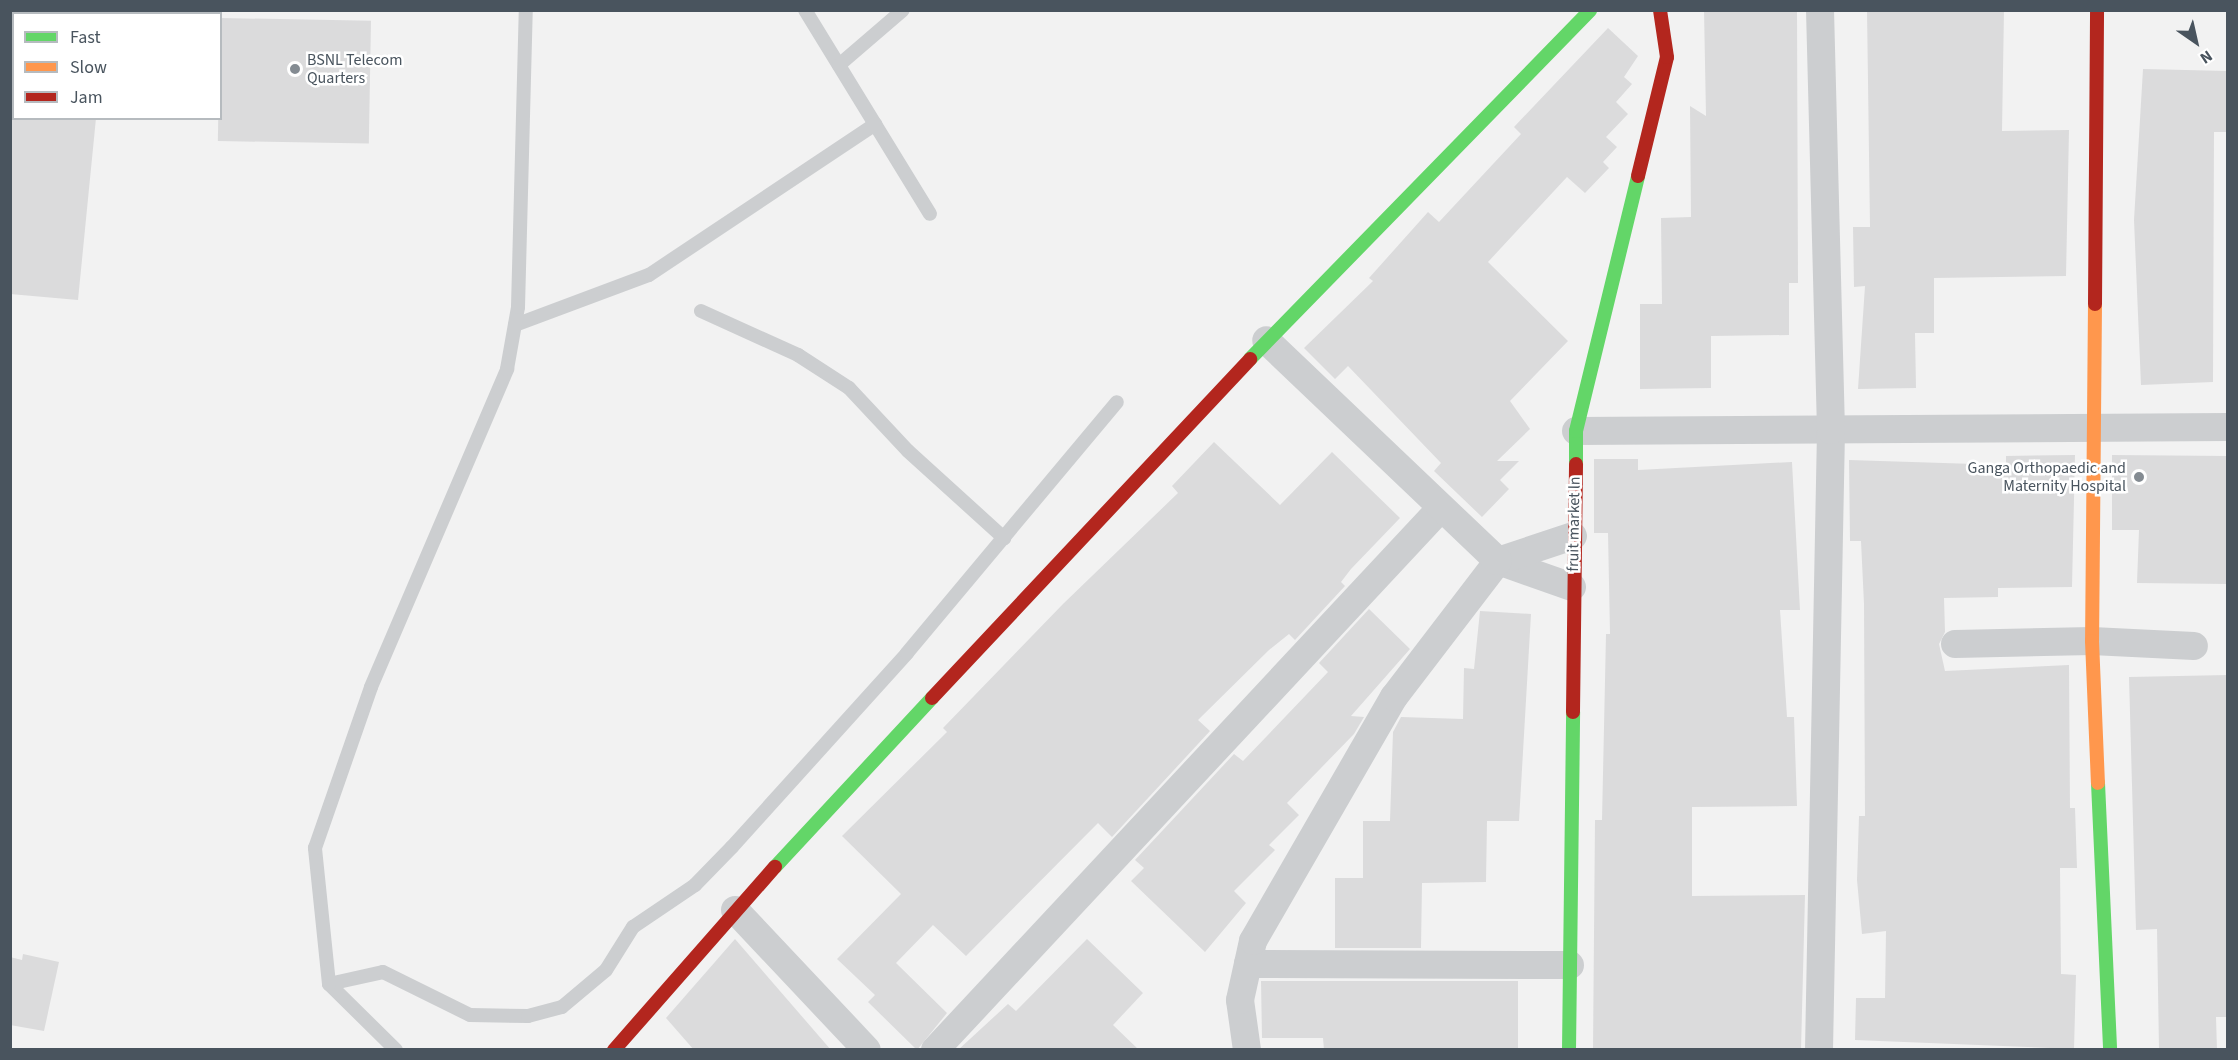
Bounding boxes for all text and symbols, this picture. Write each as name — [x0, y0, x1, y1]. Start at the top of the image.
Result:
legend — [12, 12, 222, 120]
north arrow — [2166, 12, 2226, 72]
text: Fast — [70, 25, 101, 50]
text: N — [2196, 45, 2217, 69]
place label: BSNL Telecom Quarters — [307, 50, 402, 88]
text: Slow — [70, 55, 107, 80]
marker: BSNL Telecom Quarters — [288, 62, 302, 76]
text: Jam — [70, 85, 103, 110]
place label: Ganga Orthopaedic and Maternity Hospital — [1968, 458, 2126, 496]
marker: Ganga Orthopaedic and Maternity Hospital — [2130, 468, 2148, 486]
street label: fruit market ln — [1564, 476, 1584, 572]

